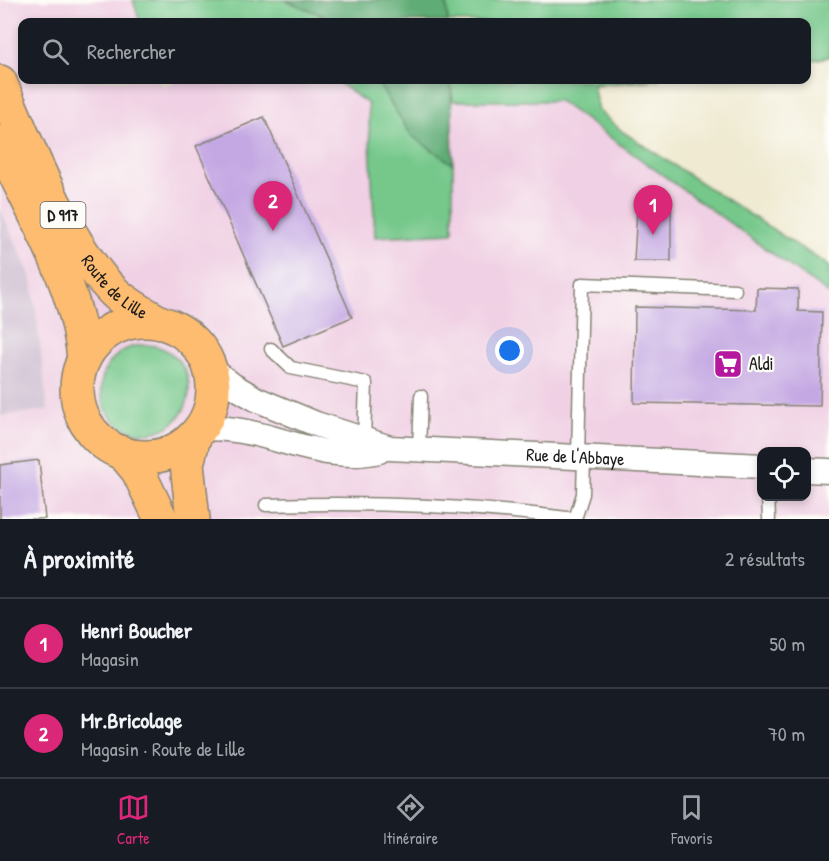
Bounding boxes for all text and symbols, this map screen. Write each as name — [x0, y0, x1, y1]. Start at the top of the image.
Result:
search box — [18, 18, 811, 84]
icon: search — [39, 35, 72, 68]
text: Rechercher — [87, 36, 176, 66]
pin: 2 — [254, 182, 292, 231]
pin: 1 — [634, 186, 672, 235]
road number: D 917 — [40, 202, 86, 228]
street label: Route de Lille — [76, 249, 152, 325]
your location — [495, 336, 524, 365]
supermarket icon: Aldi — [712, 348, 744, 380]
place label: Aldi — [749, 351, 774, 376]
street label: Rue de l'Abbaye — [526, 442, 625, 471]
map controls — [757, 447, 811, 501]
button: locate — [757, 447, 811, 501]
text: À proximité — [24, 541, 135, 576]
text: 2 résultats — [725, 545, 805, 572]
text: Henri Boucher — [81, 615, 192, 645]
text: 1 — [40, 630, 47, 657]
text: 50 m — [769, 630, 805, 657]
text: Magasin — [81, 645, 139, 672]
text: Mr.Bricolage — [81, 705, 182, 735]
text: 2 — [39, 720, 48, 747]
text: 70 m — [768, 720, 805, 747]
text: Magasin · Route de Lille — [81, 735, 245, 762]
tab: Carte — [117, 791, 150, 849]
tab: Itinéraire — [383, 791, 438, 849]
tab: Favoris — [671, 791, 712, 849]

